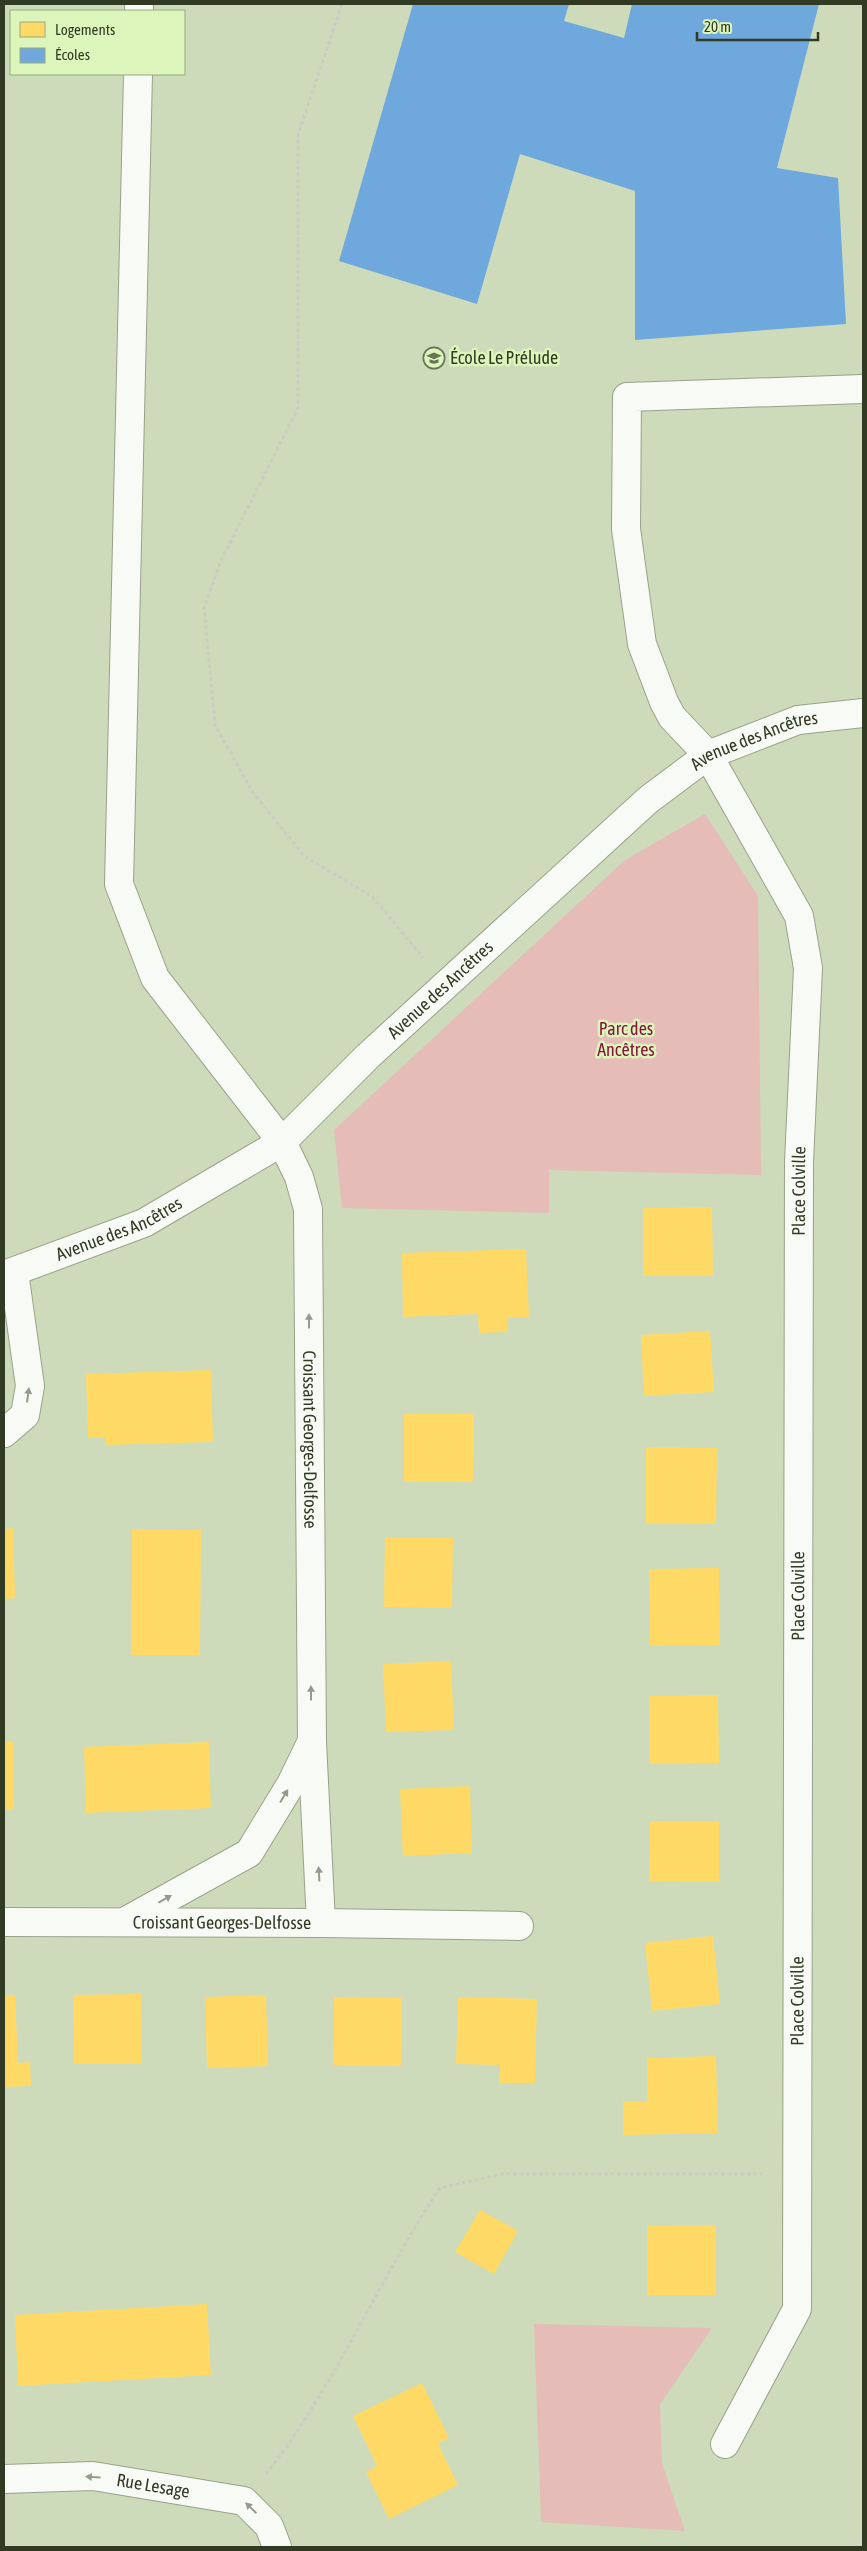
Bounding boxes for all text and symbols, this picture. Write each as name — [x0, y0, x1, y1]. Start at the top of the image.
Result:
legend — [10, 10, 185, 75]
scale bar — [697, 10, 818, 42]
text: 20 m — [704, 18, 731, 35]
text: Logements — [55, 21, 115, 38]
text: Écoles — [55, 46, 90, 63]
school or university icon: École Le Prélude — [422, 346, 446, 370]
place label: École Le Prélude — [450, 347, 558, 368]
street label: Avenue des Ancêtres — [686, 707, 819, 774]
street label: Avenue des Ancêtres — [383, 936, 497, 1043]
park label: Parc des Ancêtres — [597, 1018, 655, 1060]
street label: Place Colville — [788, 1146, 810, 1236]
street label: Avenue des Ancêtres — [53, 1192, 186, 1265]
one-way arrow — [305, 1312, 313, 1328]
street label: Croissant Georges-Delfosse — [299, 1350, 321, 1529]
one-way arrow — [25, 1386, 33, 1402]
street label: Place Colville — [787, 1551, 808, 1641]
one-way arrow — [307, 1685, 315, 1701]
one-way arrow — [279, 1790, 288, 1803]
one-way arrow — [314, 1866, 322, 1882]
one-way arrow — [158, 1895, 172, 1903]
street label: Croissant Georges-Delfosse — [133, 1911, 311, 1933]
street label: Place Colville — [786, 1956, 808, 2046]
street label: Rue Lesage — [115, 2469, 191, 2502]
one-way arrow — [84, 2472, 100, 2480]
one-way arrow — [245, 2502, 257, 2514]

